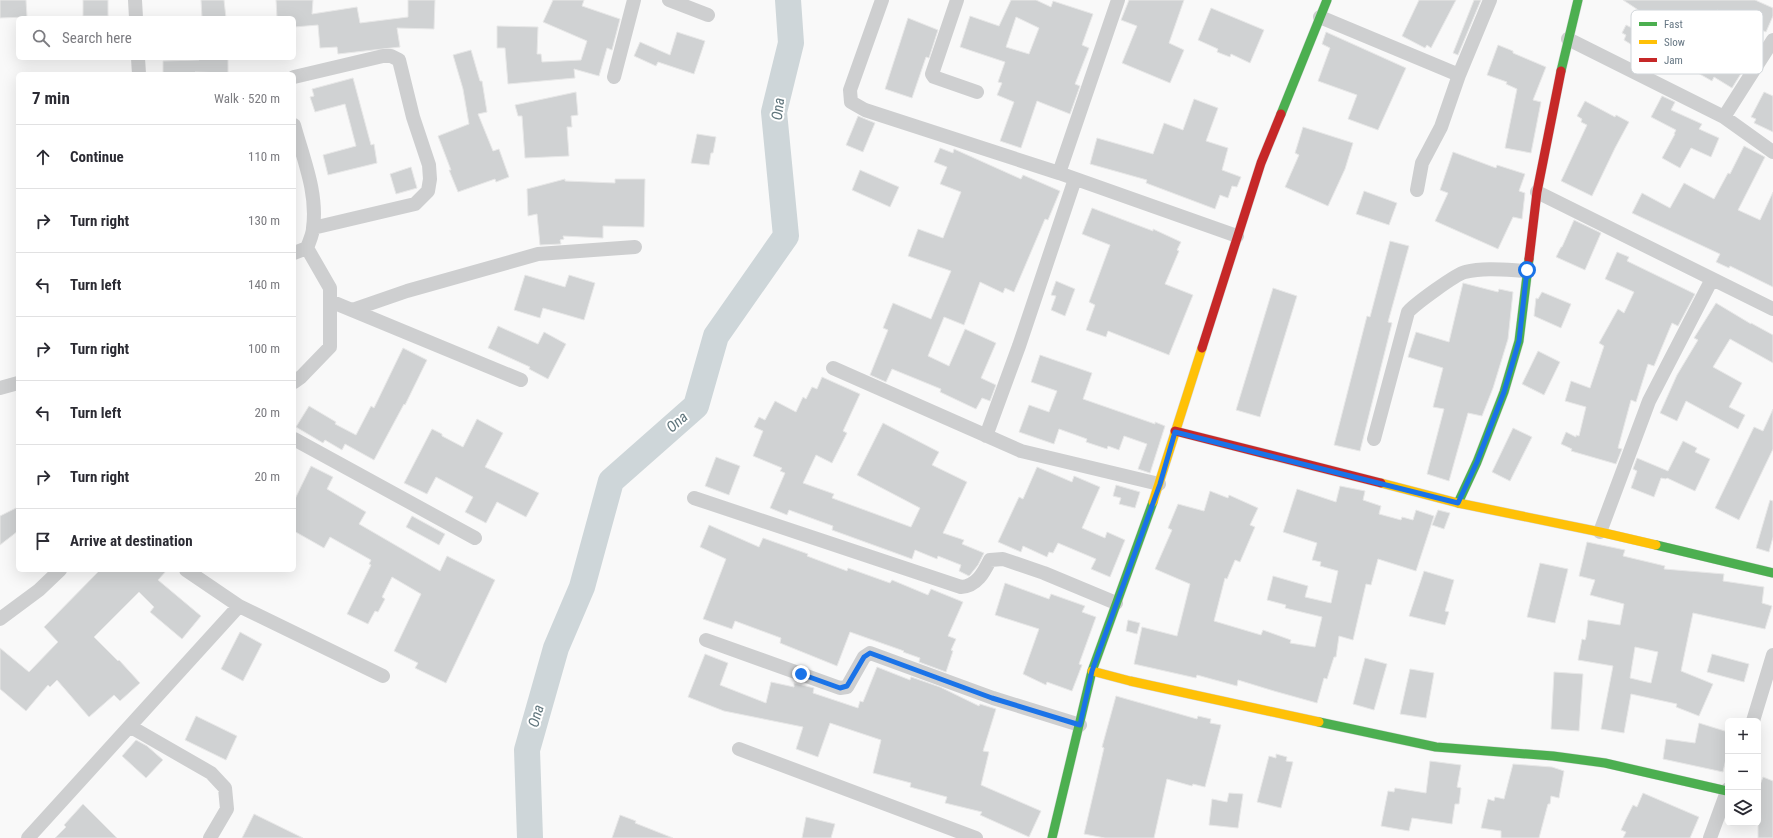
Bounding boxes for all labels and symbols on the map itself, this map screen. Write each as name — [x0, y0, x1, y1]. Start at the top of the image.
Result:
legend — [1631, 10, 1763, 74]
text: Fast — [1664, 18, 1683, 31]
text: Slow — [1664, 36, 1685, 49]
text: Jam — [1664, 54, 1683, 67]
water label: Ona — [768, 97, 788, 121]
route start — [1518, 261, 1536, 279]
water label: Ona — [663, 408, 692, 436]
route end — [792, 665, 810, 683]
water label: Ona — [524, 703, 548, 729]

